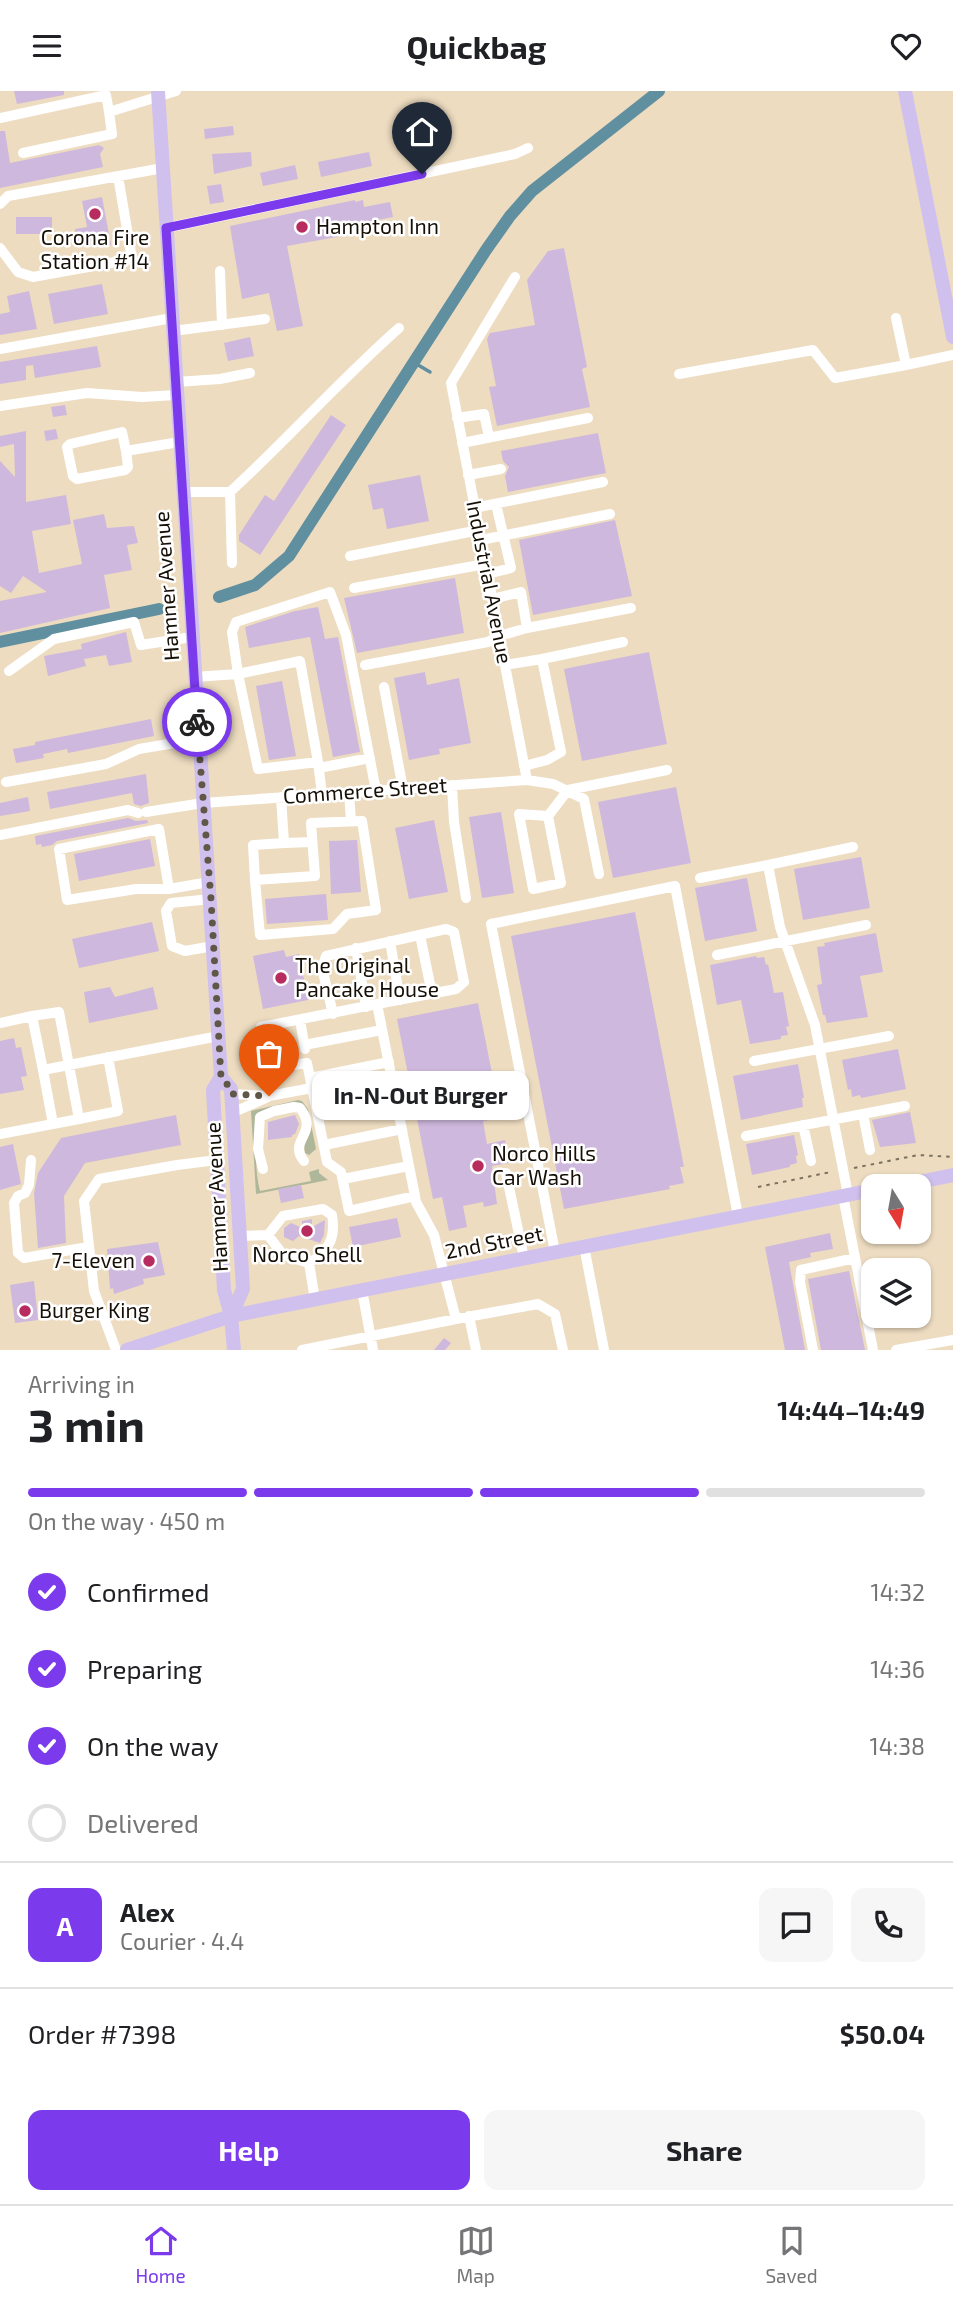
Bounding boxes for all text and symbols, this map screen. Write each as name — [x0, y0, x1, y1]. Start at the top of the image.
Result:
icon: menu — [28, 27, 66, 65]
text: Quickbag — [407, 27, 546, 65]
icon: heart — [887, 27, 925, 65]
pin — [392, 102, 452, 174]
icon: home — [403, 113, 441, 151]
marker: Corona Fire Station #14 — [87, 206, 103, 222]
place label: Hampton Inn — [316, 213, 439, 238]
marker: Hampton Inn — [294, 219, 310, 235]
place label: Corona Fire Station #14 — [41, 224, 149, 273]
street label: Industrial Avenue — [462, 498, 519, 665]
street label: Hamner Avenue — [148, 510, 183, 662]
courier — [162, 687, 232, 757]
icon: bike — [178, 703, 216, 741]
street label: Commerce Street — [282, 771, 448, 808]
place label: The Original Pancake House — [295, 952, 439, 1001]
marker: The Original Pancake House — [273, 970, 289, 986]
pin — [239, 1024, 299, 1096]
icon: bag — [250, 1035, 288, 1073]
callout: In-N-Out Burger — [311, 1072, 528, 1121]
text: In-N-Out Burger — [333, 1081, 508, 1109]
street label: Hamner Avenue — [199, 1122, 232, 1273]
place label: Norco Hills Car Wash — [492, 1140, 596, 1189]
marker: Norco Hills Car Wash — [470, 1158, 486, 1174]
north arrow — [861, 1174, 931, 1244]
map controls — [861, 1174, 931, 1328]
street label: 2nd Street — [443, 1220, 545, 1263]
marker: Norco Shell — [299, 1223, 315, 1239]
place label: Norco Shell — [252, 1241, 362, 1266]
place label: 7-Eleven — [52, 1247, 135, 1272]
marker: 7-Eleven — [141, 1253, 157, 1269]
button: layers — [861, 1258, 931, 1328]
place label: Burger King — [39, 1297, 150, 1322]
marker: Burger King — [17, 1303, 33, 1319]
text: Arriving in — [28, 1370, 135, 1398]
text: 14:44–14:49 — [777, 1394, 925, 1425]
text: 3 min — [28, 1396, 145, 1451]
text: On the way · 450 m — [28, 1507, 225, 1535]
icon: check — [28, 1573, 66, 1611]
text: Confirmed — [87, 1576, 210, 1607]
text: 14:32 — [871, 1578, 925, 1606]
icon: check — [28, 1650, 66, 1688]
text: Preparing — [87, 1653, 202, 1684]
text: 14:36 — [870, 1655, 925, 1683]
icon: check — [28, 1727, 66, 1765]
text: On the way — [87, 1730, 218, 1761]
text: 14:38 — [870, 1732, 925, 1760]
text: Delivered — [87, 1807, 199, 1838]
button: chat — [759, 1888, 833, 1962]
button: phone — [851, 1888, 925, 1962]
text: Alex — [120, 1896, 175, 1927]
text: A — [57, 1910, 73, 1941]
text: Courier · 4.4 — [120, 1927, 244, 1955]
text: Order #7398 — [28, 2018, 176, 2049]
text: $50.04 — [840, 2018, 925, 2049]
button: Help — [28, 2110, 470, 2190]
button: Share — [484, 2110, 925, 2190]
tab: Home — [135, 2222, 186, 2287]
tab: Map — [457, 2222, 495, 2287]
tab: Saved — [765, 2222, 818, 2287]

